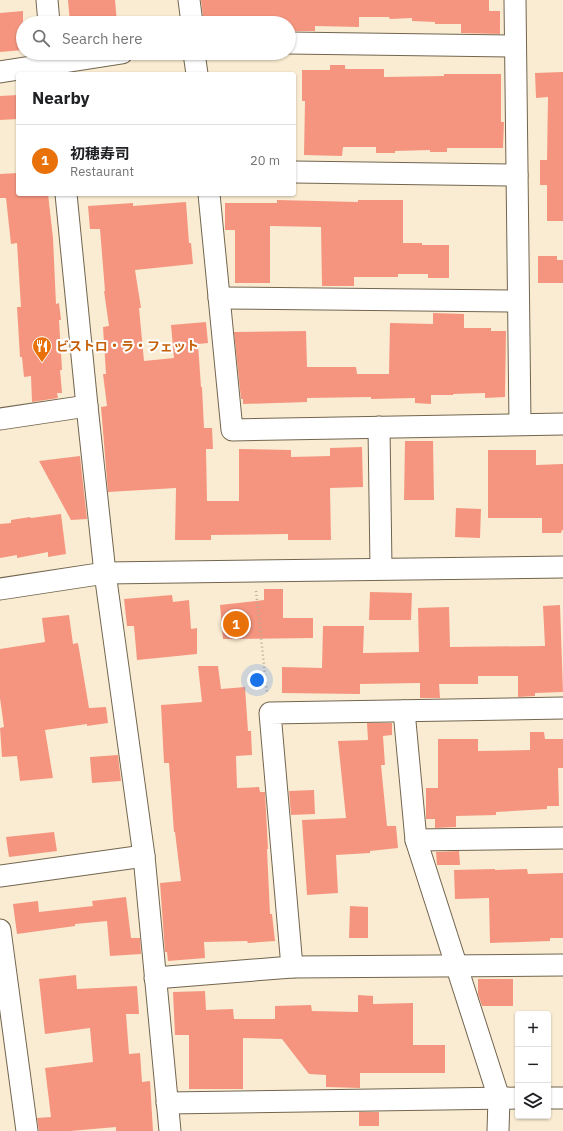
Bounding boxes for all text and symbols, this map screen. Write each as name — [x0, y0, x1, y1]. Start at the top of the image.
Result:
search box — [16, 16, 296, 60]
icon: search — [30, 27, 52, 49]
text: Search here — [62, 29, 142, 48]
text: Nearby — [32, 87, 90, 109]
text: 初穂寿司 — [70, 144, 130, 163]
text: 1 — [41, 152, 49, 169]
text: 20 m — [250, 152, 280, 169]
text: Restaurant — [70, 163, 134, 180]
restaurant icon: ビストロ・ラ・フェット — [31, 335, 53, 363]
place label: ビストロ・ラ・フェット — [56, 338, 199, 355]
pin: 1 — [223, 609, 249, 639]
your location — [247, 670, 267, 690]
map controls — [515, 1011, 551, 1119]
button: + — [515, 1011, 551, 1047]
button: − — [515, 1047, 551, 1083]
button: layers — [515, 1083, 551, 1119]

